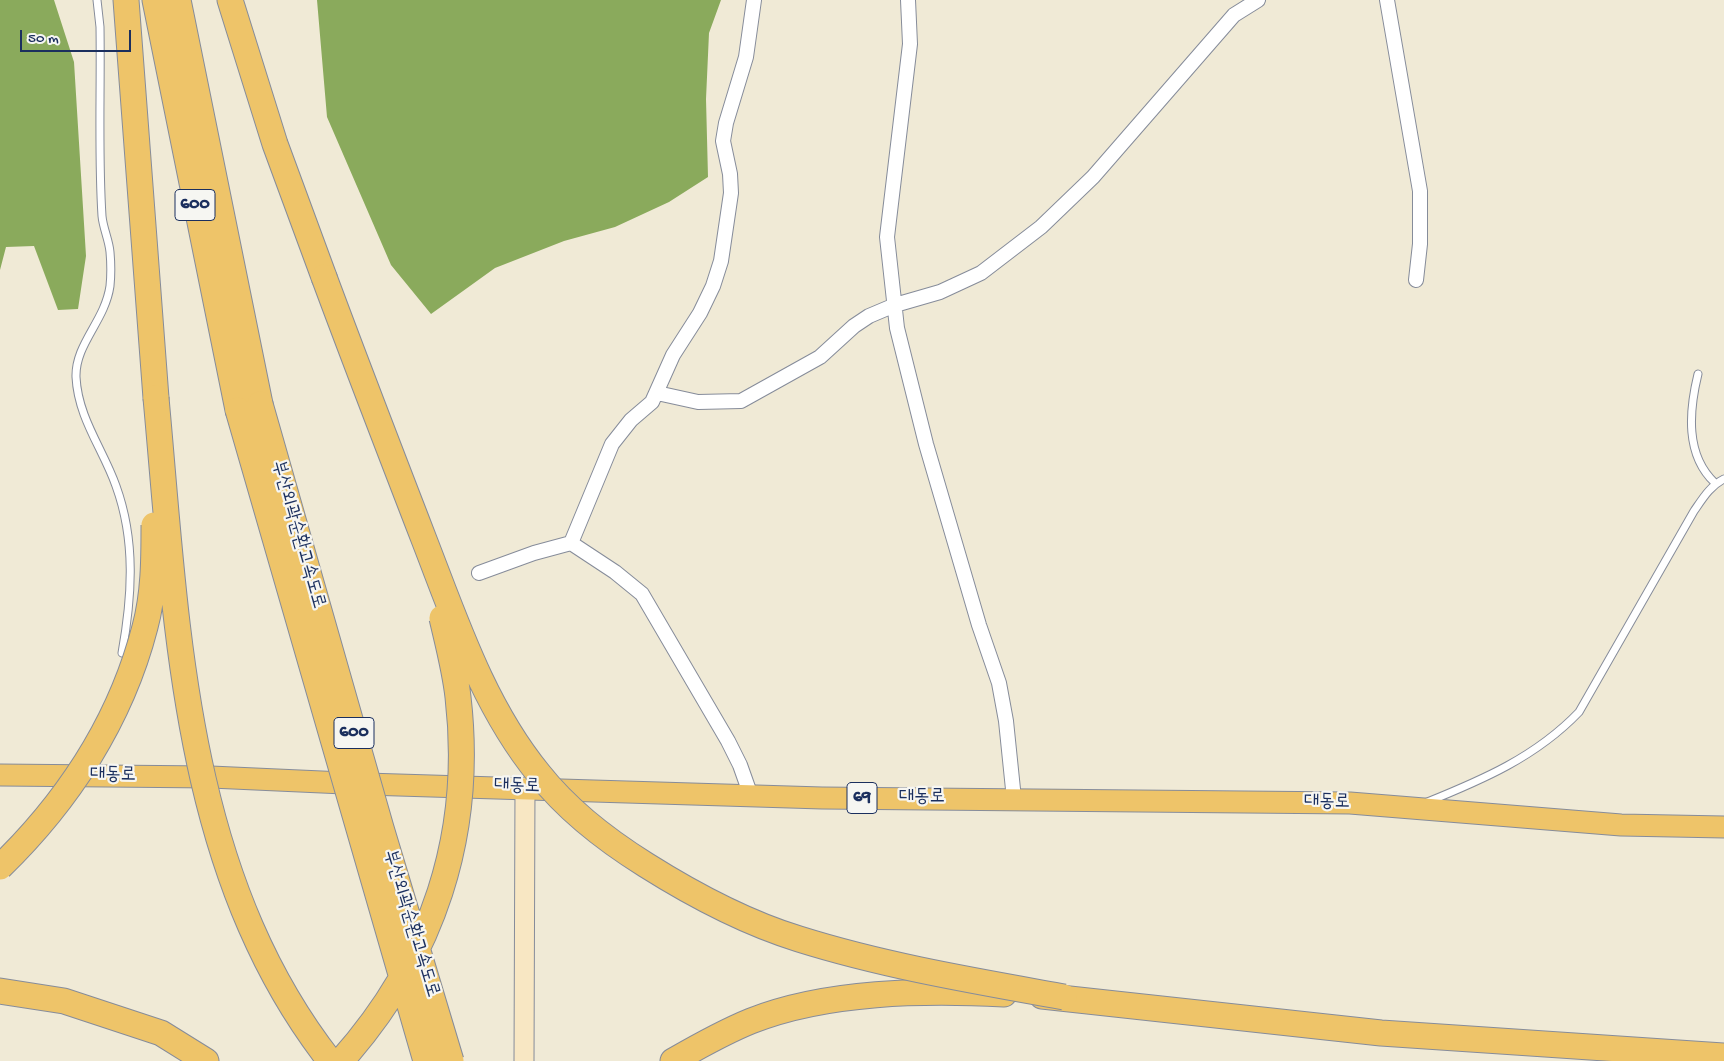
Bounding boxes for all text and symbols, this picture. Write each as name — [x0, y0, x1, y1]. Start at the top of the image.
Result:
scale bar — [22, 20, 134, 52]
text: 50 m — [28, 30, 59, 48]
road number: 600 — [175, 190, 215, 220]
street label: 부산외곽순환고속도로 — [265, 458, 329, 612]
road number: 600 — [334, 718, 374, 748]
street label: 대동로 — [90, 764, 136, 788]
street label: 대동로 — [494, 775, 540, 799]
road number: 69 — [847, 782, 877, 814]
street label: 대동로 — [899, 787, 945, 809]
street label: 대동로 — [1304, 791, 1350, 815]
street label: 부산외곽순환고속도로 — [377, 848, 443, 1000]

